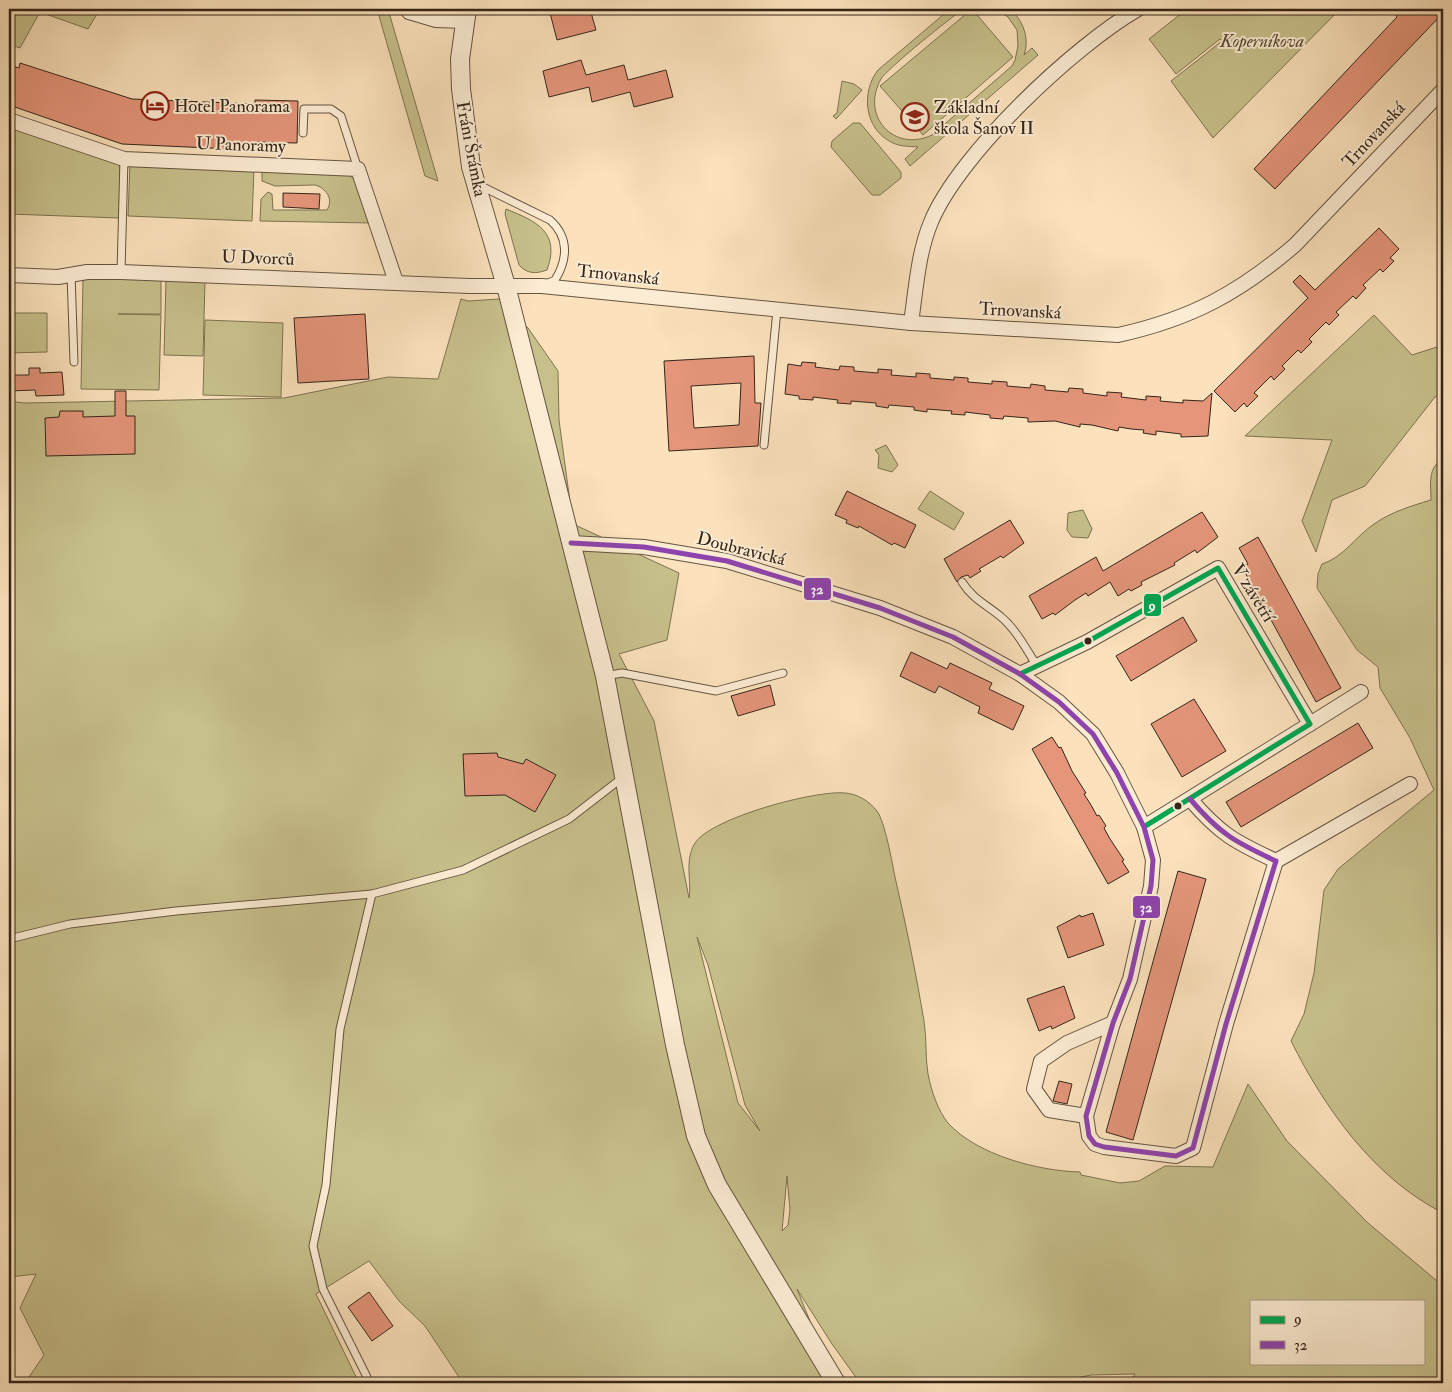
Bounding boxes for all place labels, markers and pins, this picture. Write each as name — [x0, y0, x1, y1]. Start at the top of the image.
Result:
hotel icon: Hotel Panorama — [140, 91, 170, 121]
place label: Hotel Panorama — [174, 95, 290, 118]
place label: Základní škola Šanov II — [934, 96, 1034, 140]
school or university icon: Základní škola Šanov II — [900, 102, 930, 132]
unlabelled marker — [1083, 636, 1093, 646]
unlabelled marker — [1173, 801, 1183, 811]

